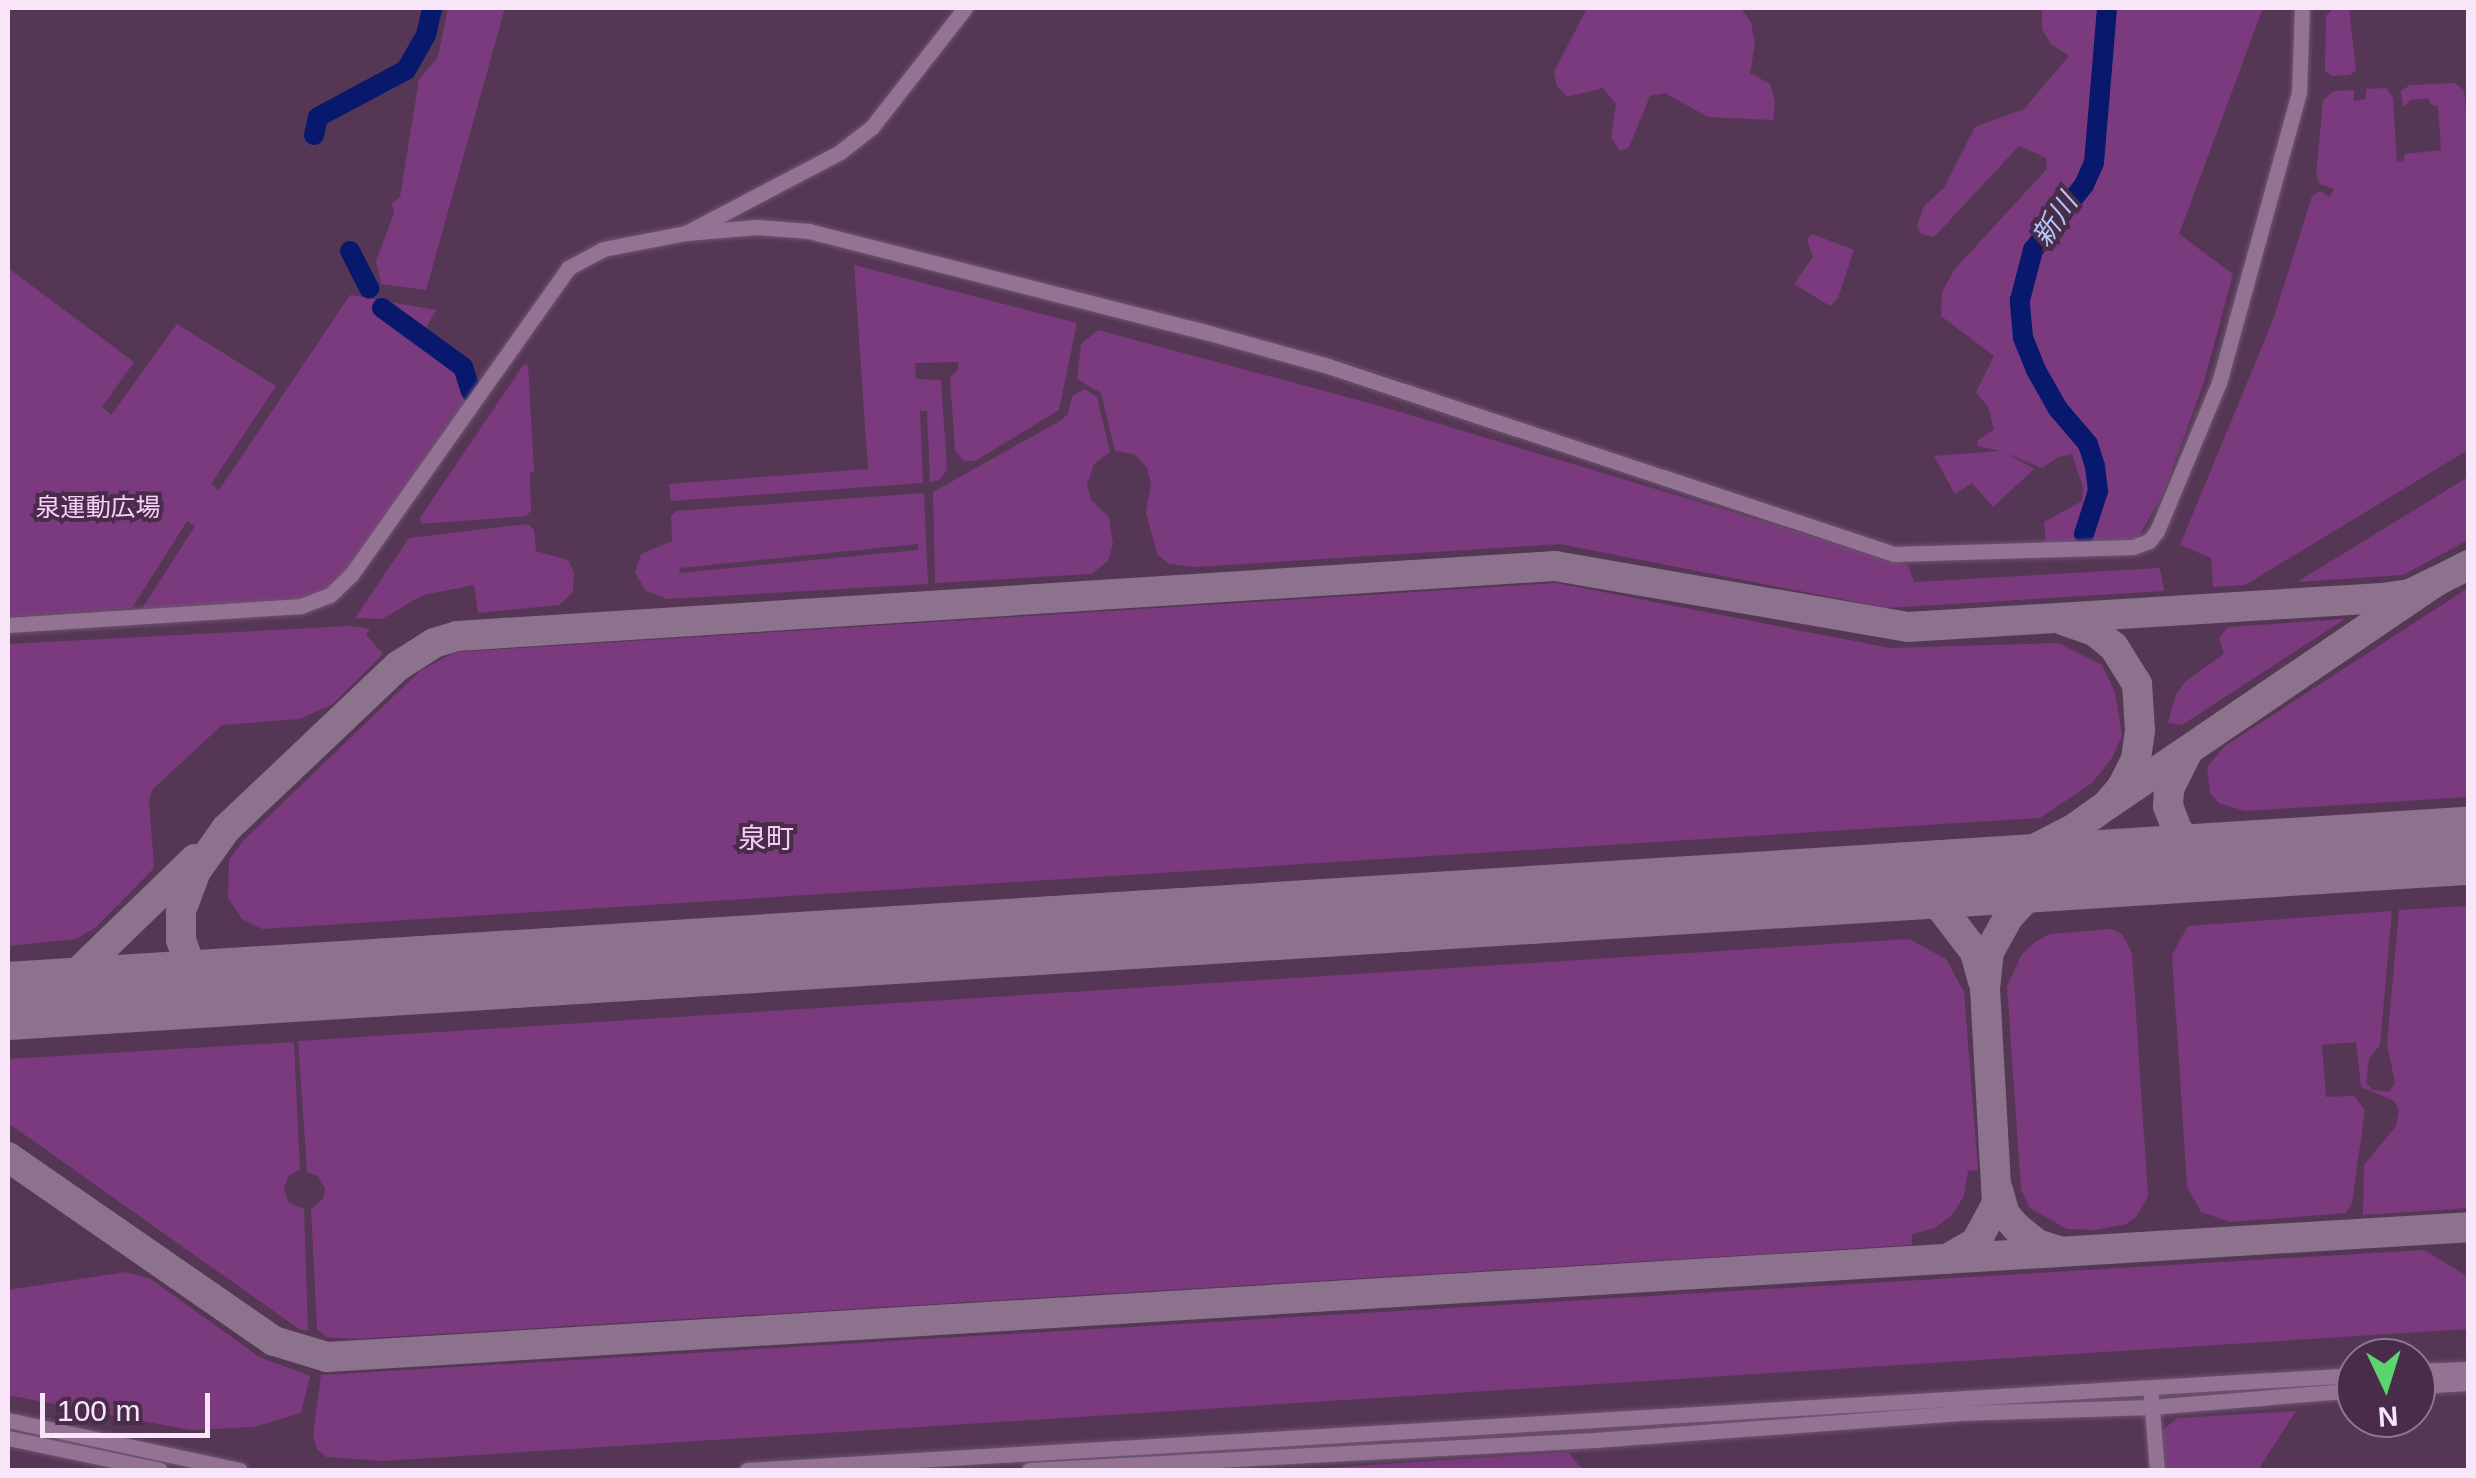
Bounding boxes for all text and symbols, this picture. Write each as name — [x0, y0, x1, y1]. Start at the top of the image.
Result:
water label: 新川 — [2025, 187, 2085, 253]
park label: 泉運動広場 — [36, 492, 160, 522]
district label: 泉町 — [738, 822, 794, 856]
north arrow — [2336, 1338, 2436, 1438]
scale bar — [45, 1373, 215, 1435]
text: 100 m — [57, 1394, 140, 1427]
text: N — [2377, 1400, 2399, 1433]

